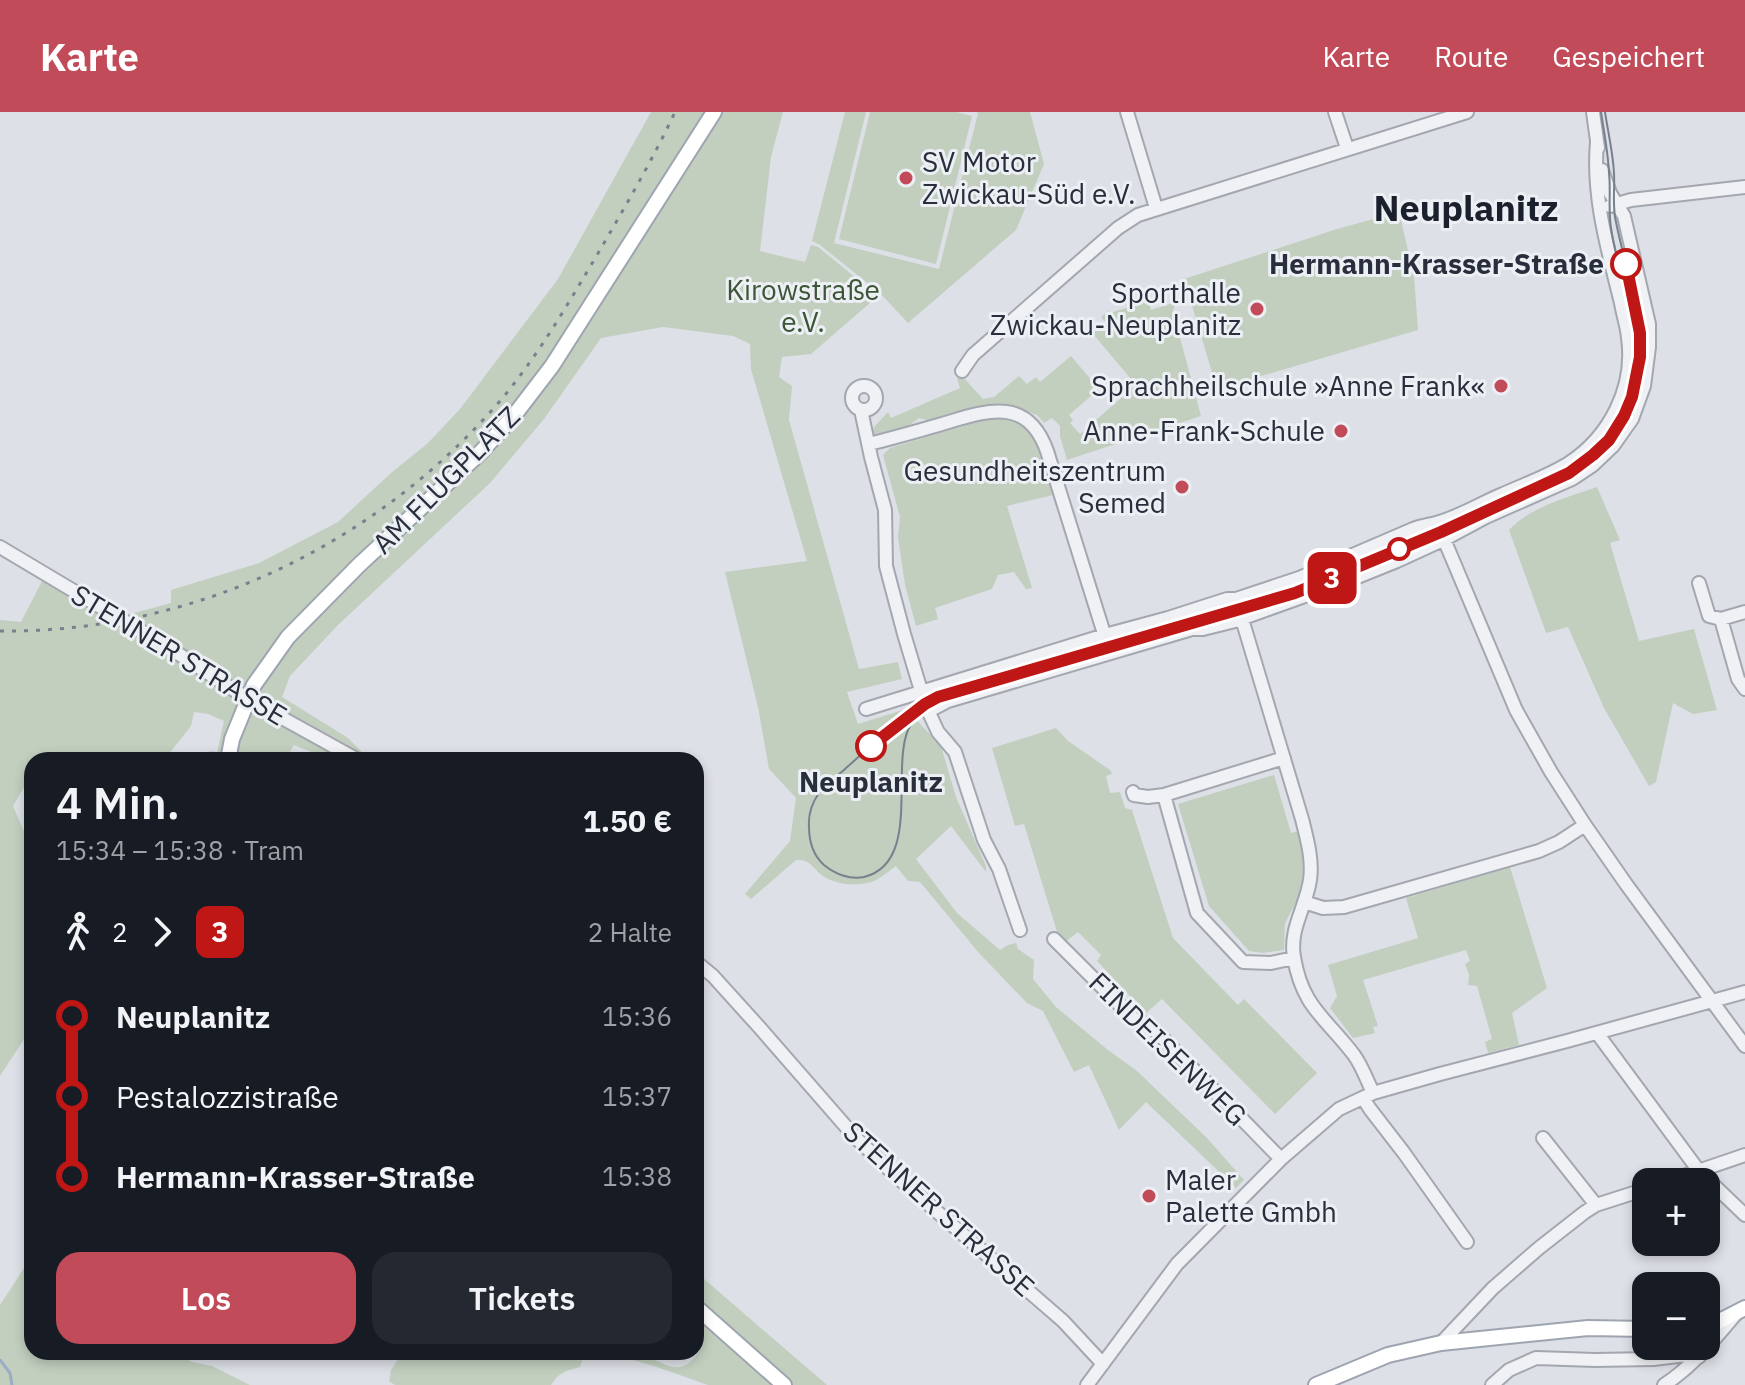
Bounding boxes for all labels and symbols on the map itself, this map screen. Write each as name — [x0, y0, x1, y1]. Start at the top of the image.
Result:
place label: SV Motor Zwickau-Süd e.V. — [922, 143, 1136, 212]
marker: SV Motor Zwickau-Süd e.V. — [897, 169, 915, 187]
district label: Neuplanitz — [1373, 184, 1559, 231]
place label: Hermann-Krasser-Straße — [1269, 245, 1604, 282]
marker: Hermann-Krasser-Straße — [1611, 249, 1641, 279]
park label: Kirowstraße e.V. — [726, 271, 880, 340]
place label: Sporthalle Zwickau-Neuplanitz — [990, 274, 1241, 343]
marker: Sporthalle Zwickau-Neuplanitz — [1248, 300, 1266, 318]
place label: Sprachheilschule »Anne Frank« — [1091, 367, 1485, 404]
marker: Sprachheilschule »Anne Frank« — [1492, 377, 1510, 395]
street label: AM FLUGPLATZ — [364, 398, 528, 562]
place label: Anne-Frank-Schule — [1083, 412, 1325, 449]
marker: Anne-Frank-Schule — [1332, 422, 1350, 440]
place label: Gesundheitszentrum Semed — [904, 452, 1166, 521]
marker: Gesundheitszentrum Semed — [1173, 478, 1191, 496]
unlabelled marker — [1388, 538, 1410, 560]
line badge: 3 — [1306, 552, 1358, 604]
street label: STENNER STRASSE — [65, 576, 294, 734]
marker: Neuplanitz — [856, 731, 886, 761]
place label: Neuplanitz — [799, 763, 943, 800]
street label: FINDEISENWEG — [1081, 964, 1255, 1134]
street label: STENNER STRASSE — [836, 1113, 1043, 1304]
place label: Maler Palette Gmbh — [1165, 1161, 1337, 1230]
marker: Maler Palette Gmbh — [1140, 1187, 1158, 1205]

